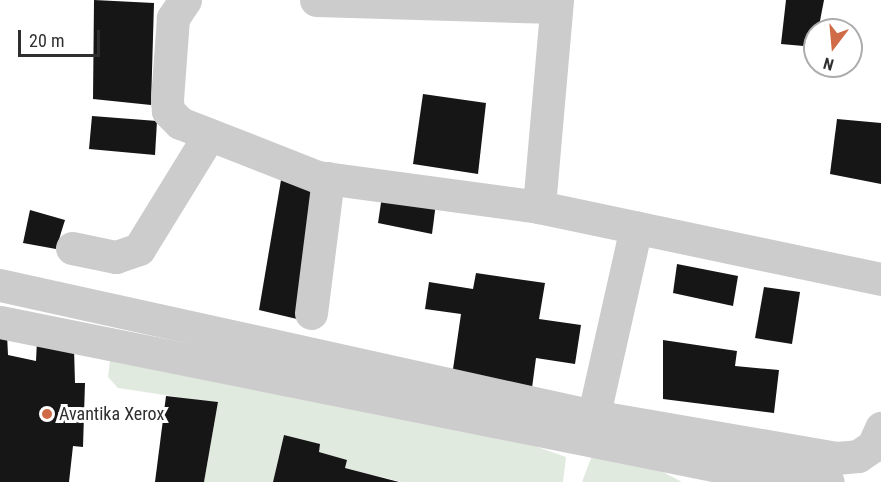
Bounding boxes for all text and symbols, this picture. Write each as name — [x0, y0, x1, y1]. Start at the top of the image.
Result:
scale bar — [21, 18, 104, 56]
north arrow — [803, 18, 863, 78]
text: 20 m — [29, 30, 64, 51]
text: N — [821, 53, 836, 74]
place label: Avantika Xerox — [59, 403, 164, 425]
marker: Avantika Xerox — [40, 407, 54, 421]

